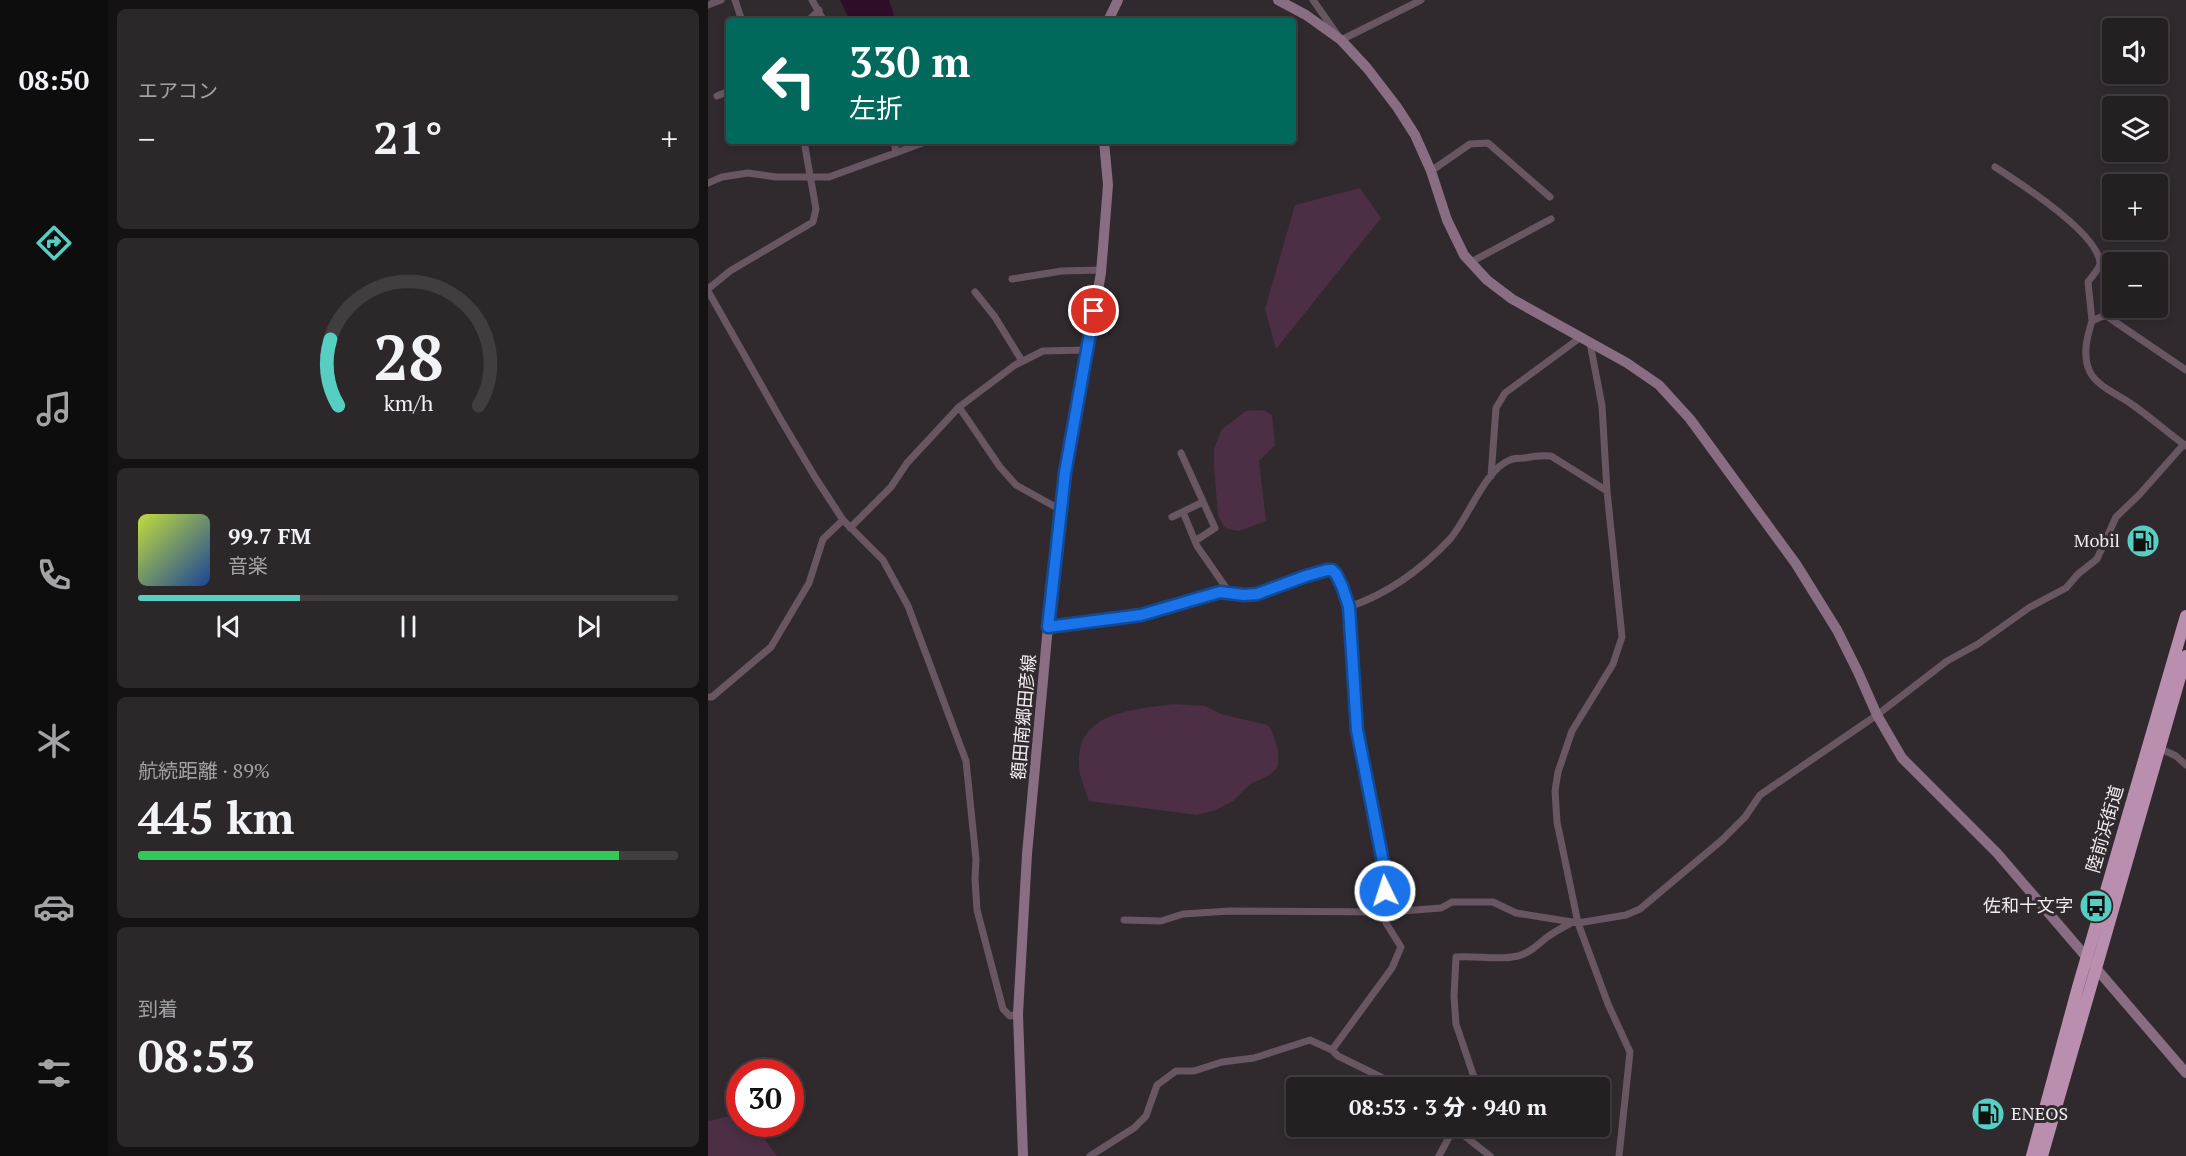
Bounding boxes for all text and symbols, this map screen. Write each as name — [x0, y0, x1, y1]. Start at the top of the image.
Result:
map controls — [2102, 18, 2168, 318]
button: sound — [2102, 18, 2168, 84]
text: 330 m — [849, 33, 970, 89]
icon: left — [750, 42, 828, 120]
text: 08:50 — [19, 62, 89, 98]
text: エアコン — [138, 77, 218, 104]
text: 左折 — [849, 90, 903, 126]
button: layers — [2102, 96, 2168, 162]
text: 21° — [373, 107, 443, 167]
text: − — [138, 117, 156, 160]
text: + — [660, 117, 678, 160]
button: + — [2102, 174, 2168, 240]
icon: directions — [33, 222, 75, 264]
button: − — [2102, 252, 2168, 318]
pin — [1068, 285, 1119, 336]
icon: arrive — [1077, 294, 1110, 327]
text: 28 — [373, 315, 443, 398]
icon: music — [33, 388, 75, 430]
text: km/h — [383, 389, 433, 417]
text: 99.7 FM — [228, 521, 311, 550]
fuel station icon: Mobil — [2125, 523, 2161, 559]
place label: Mobil — [2074, 528, 2120, 552]
text: 音楽 — [228, 552, 268, 579]
icon: phone — [33, 554, 75, 596]
icon: previous — [212, 610, 245, 643]
icon: pause — [392, 610, 425, 643]
icon: next — [572, 610, 605, 643]
street label: 額田南郷田彦線 — [1006, 653, 1040, 781]
icon: climate — [33, 720, 75, 762]
text: 航続距離 · 89% — [138, 757, 270, 784]
street label: 陸前浜街道 — [2080, 782, 2128, 875]
text: 445 km — [138, 787, 294, 847]
position arrow — [1353, 859, 1417, 923]
icon: car — [33, 886, 75, 928]
bus stop icon: 佐和十文字 — [2078, 888, 2114, 924]
place label: 佐和十文字 — [1983, 893, 2073, 917]
text: 到着 — [138, 995, 178, 1022]
text: 08:53 — [138, 1025, 255, 1085]
icon: filters — [33, 1052, 75, 1094]
speed limit sign: 30 — [726, 1059, 804, 1137]
text: 08:53 · 3 分 · 940 m — [1349, 1092, 1547, 1121]
fuel station icon: ENEOS — [1970, 1096, 2006, 1132]
place label: ENEOS — [2011, 1101, 2068, 1125]

